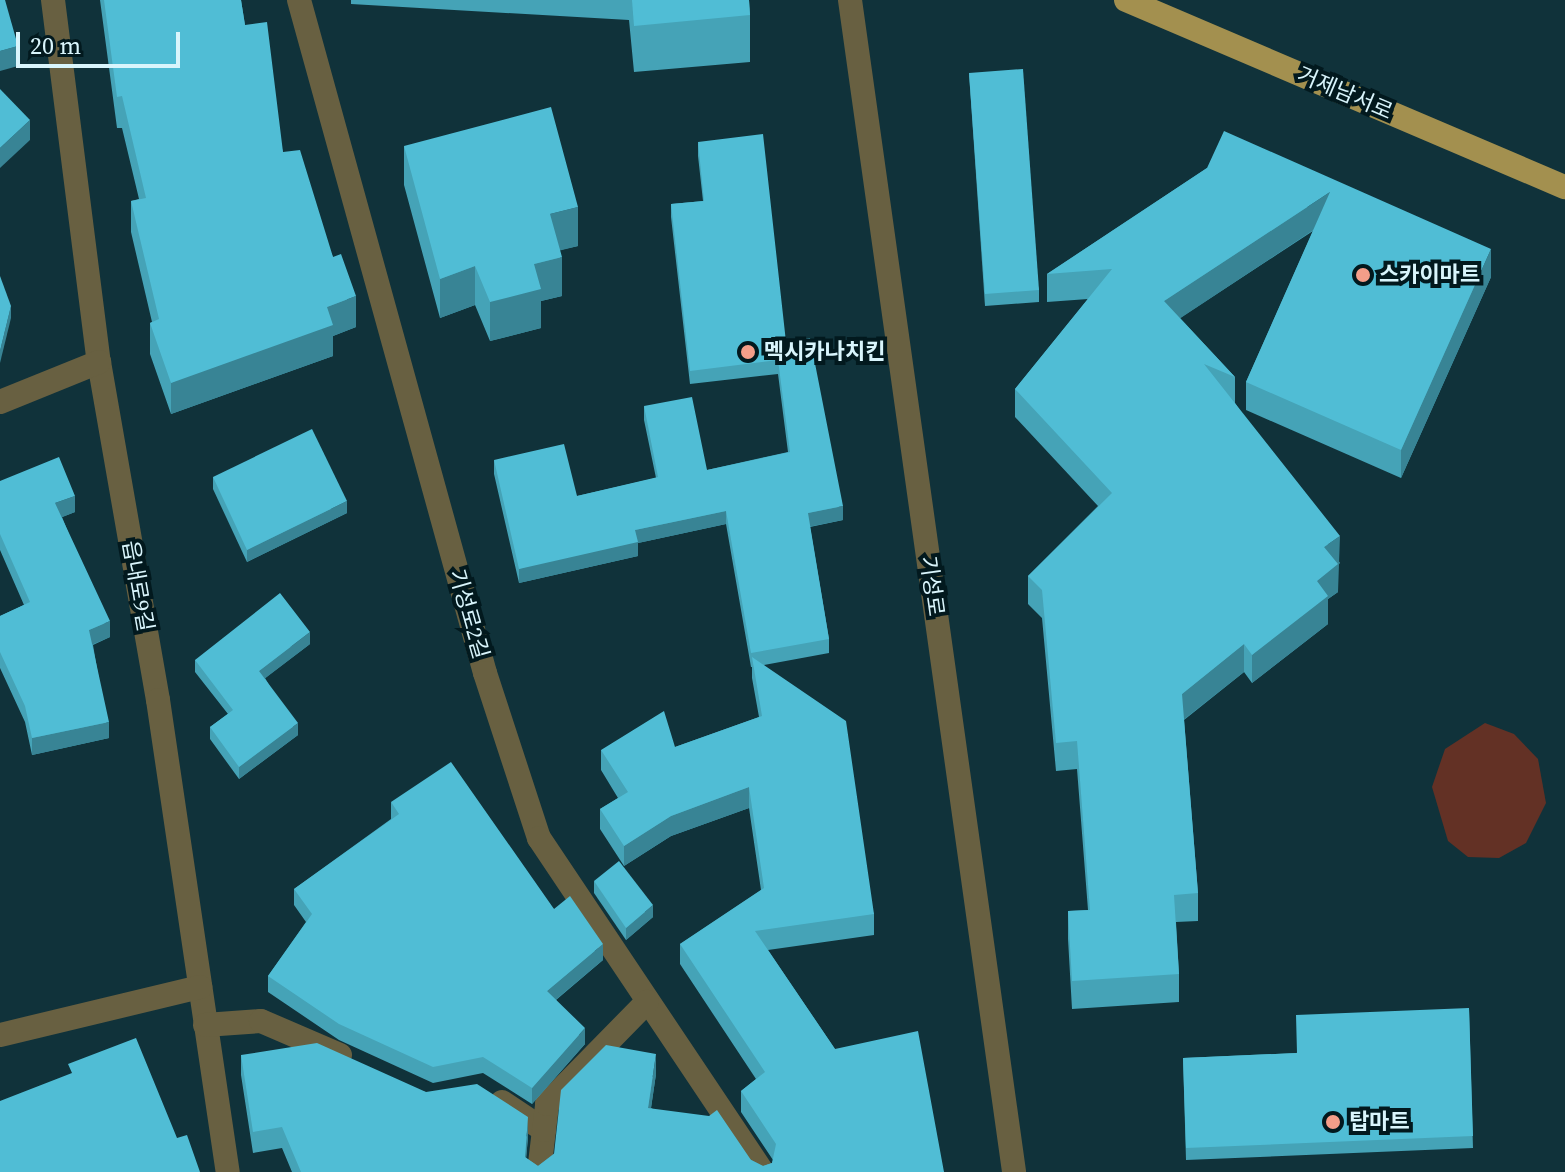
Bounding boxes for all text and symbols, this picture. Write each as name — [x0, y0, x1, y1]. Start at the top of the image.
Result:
scale bar — [20, 16, 184, 66]
text: 20 m — [30, 29, 81, 62]
street label: 거제남서로 — [1293, 61, 1397, 125]
place label: 스카이마트 — [1379, 262, 1480, 288]
marker: 스카이마트 — [1354, 266, 1372, 284]
place label: 멕시카나치킨 — [764, 339, 885, 365]
marker: 멕시카나치킨 — [739, 343, 757, 361]
street label: 읍내로9길 — [117, 538, 159, 634]
street label: 기성로 — [915, 554, 949, 618]
street label: 기성로2길 — [444, 566, 494, 662]
place label: 탑마트 — [1349, 1109, 1410, 1135]
marker: 탑마트 — [1324, 1113, 1342, 1131]

